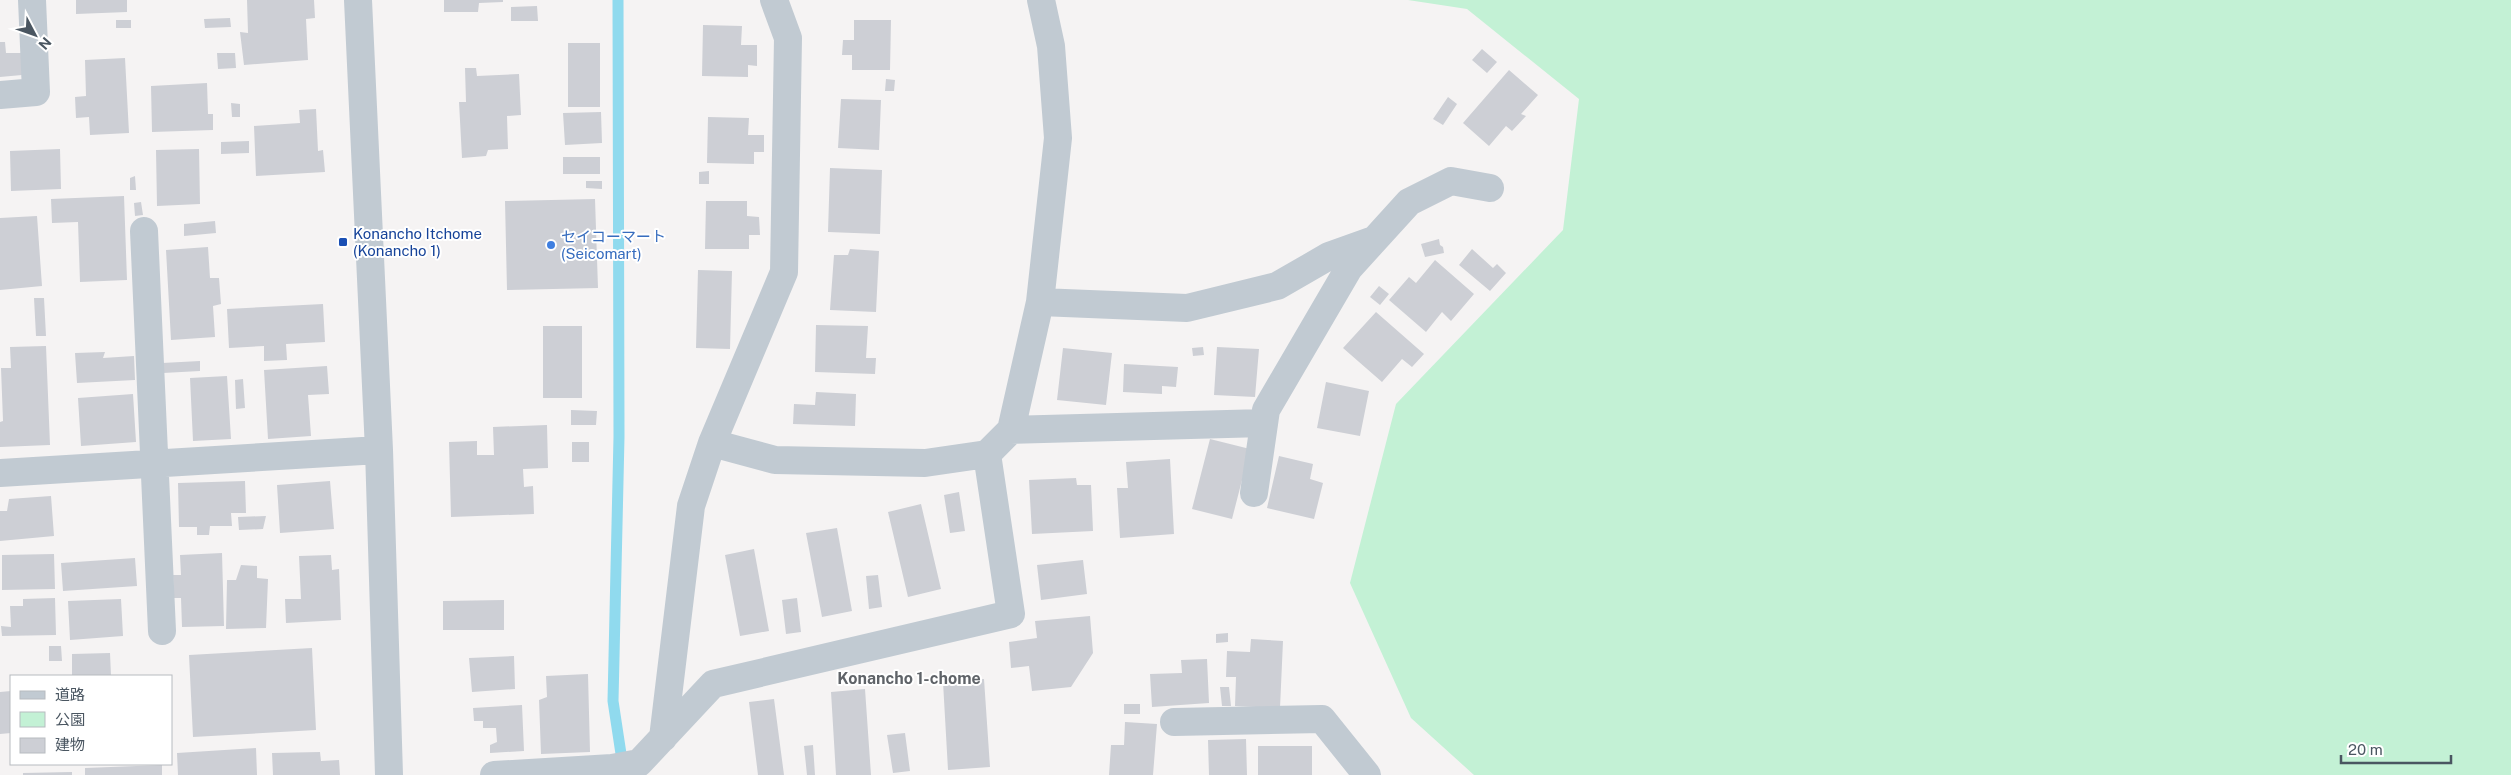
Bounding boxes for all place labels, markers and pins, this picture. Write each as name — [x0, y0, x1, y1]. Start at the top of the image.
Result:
place label: Konancho Itchome (Konancho 1) — [353, 225, 482, 259]
place label: セイコーマート (Seicomart) — [561, 228, 666, 262]
marker: Konancho Itchome (Konancho 1) — [337, 236, 349, 248]
marker: セイコーマート (Seicomart) — [545, 239, 557, 251]

